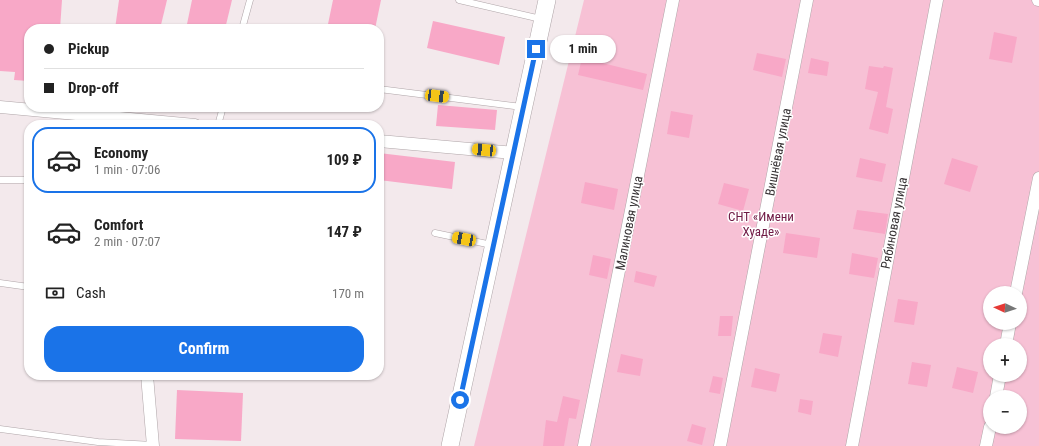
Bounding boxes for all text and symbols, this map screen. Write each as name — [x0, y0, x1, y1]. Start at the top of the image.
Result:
callout: 1 min — [550, 35, 616, 63]
text: Pickup — [68, 40, 109, 58]
route end — [527, 40, 545, 58]
text: 1 min — [569, 41, 597, 56]
text: Drop-off — [68, 79, 119, 97]
car — [424, 89, 450, 103]
street label: Вишнёвая улица — [762, 107, 794, 197]
icon: car — [46, 142, 82, 178]
car — [472, 143, 496, 157]
text: Economy — [94, 144, 148, 162]
text: 109 ₽ — [326, 151, 362, 169]
text: 1 min · 07:06 — [94, 162, 160, 177]
street label: Малиновая улица — [612, 174, 646, 272]
street label: Рябиновая улица — [878, 176, 910, 270]
park label: СНТ «Имени Хуаде» — [728, 209, 794, 239]
icon: car — [46, 214, 82, 250]
text: Comfort — [94, 216, 143, 234]
text: 147 ₽ — [326, 223, 362, 241]
car — [451, 231, 477, 247]
text: 2 min · 07:07 — [94, 234, 160, 249]
icon: cash — [44, 282, 66, 304]
text: Cash — [76, 284, 106, 302]
text: 170 m — [332, 286, 364, 301]
north arrow — [983, 286, 1027, 330]
map controls — [983, 286, 1027, 434]
button: Confirm — [44, 326, 364, 372]
button: + — [983, 338, 1027, 382]
button: − — [983, 390, 1027, 434]
route start — [451, 391, 469, 409]

